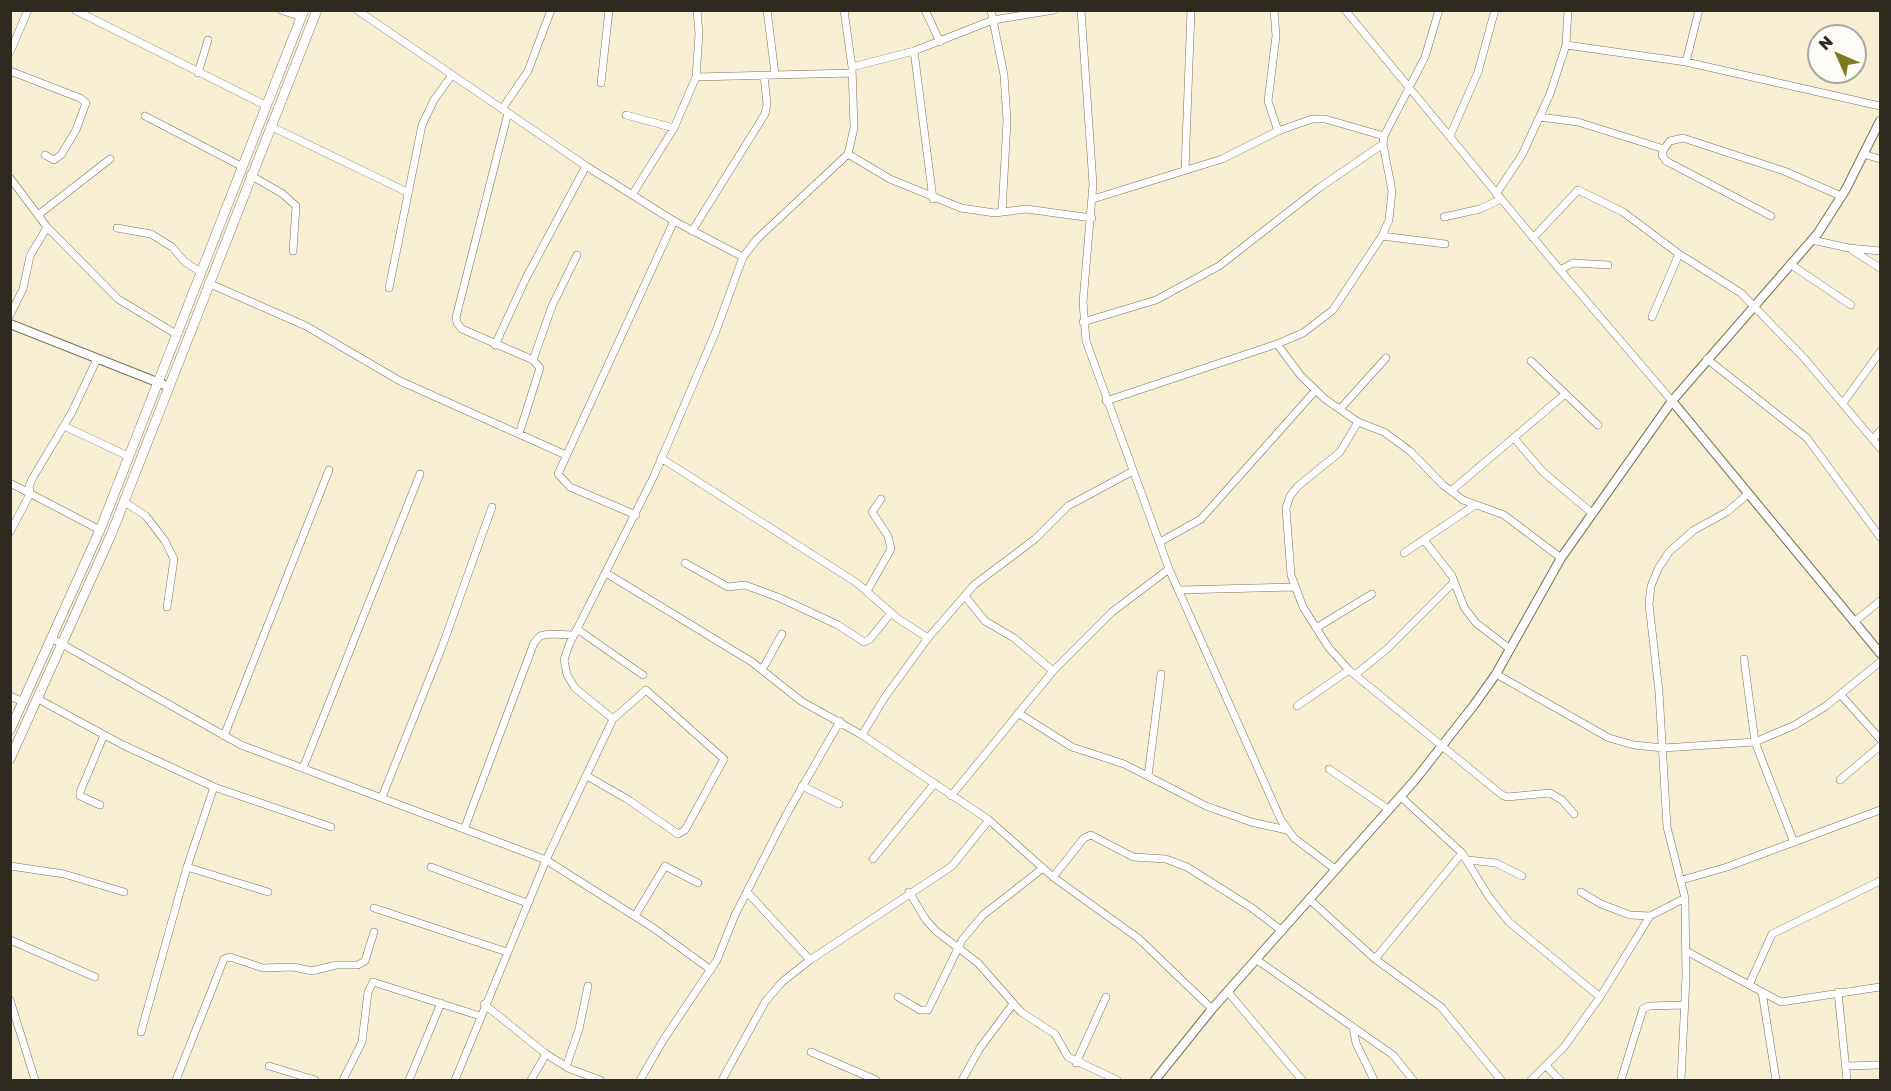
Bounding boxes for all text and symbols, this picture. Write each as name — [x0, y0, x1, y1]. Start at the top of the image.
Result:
north arrow — [1807, 24, 1867, 84]
text: N — [1814, 31, 1837, 54]

